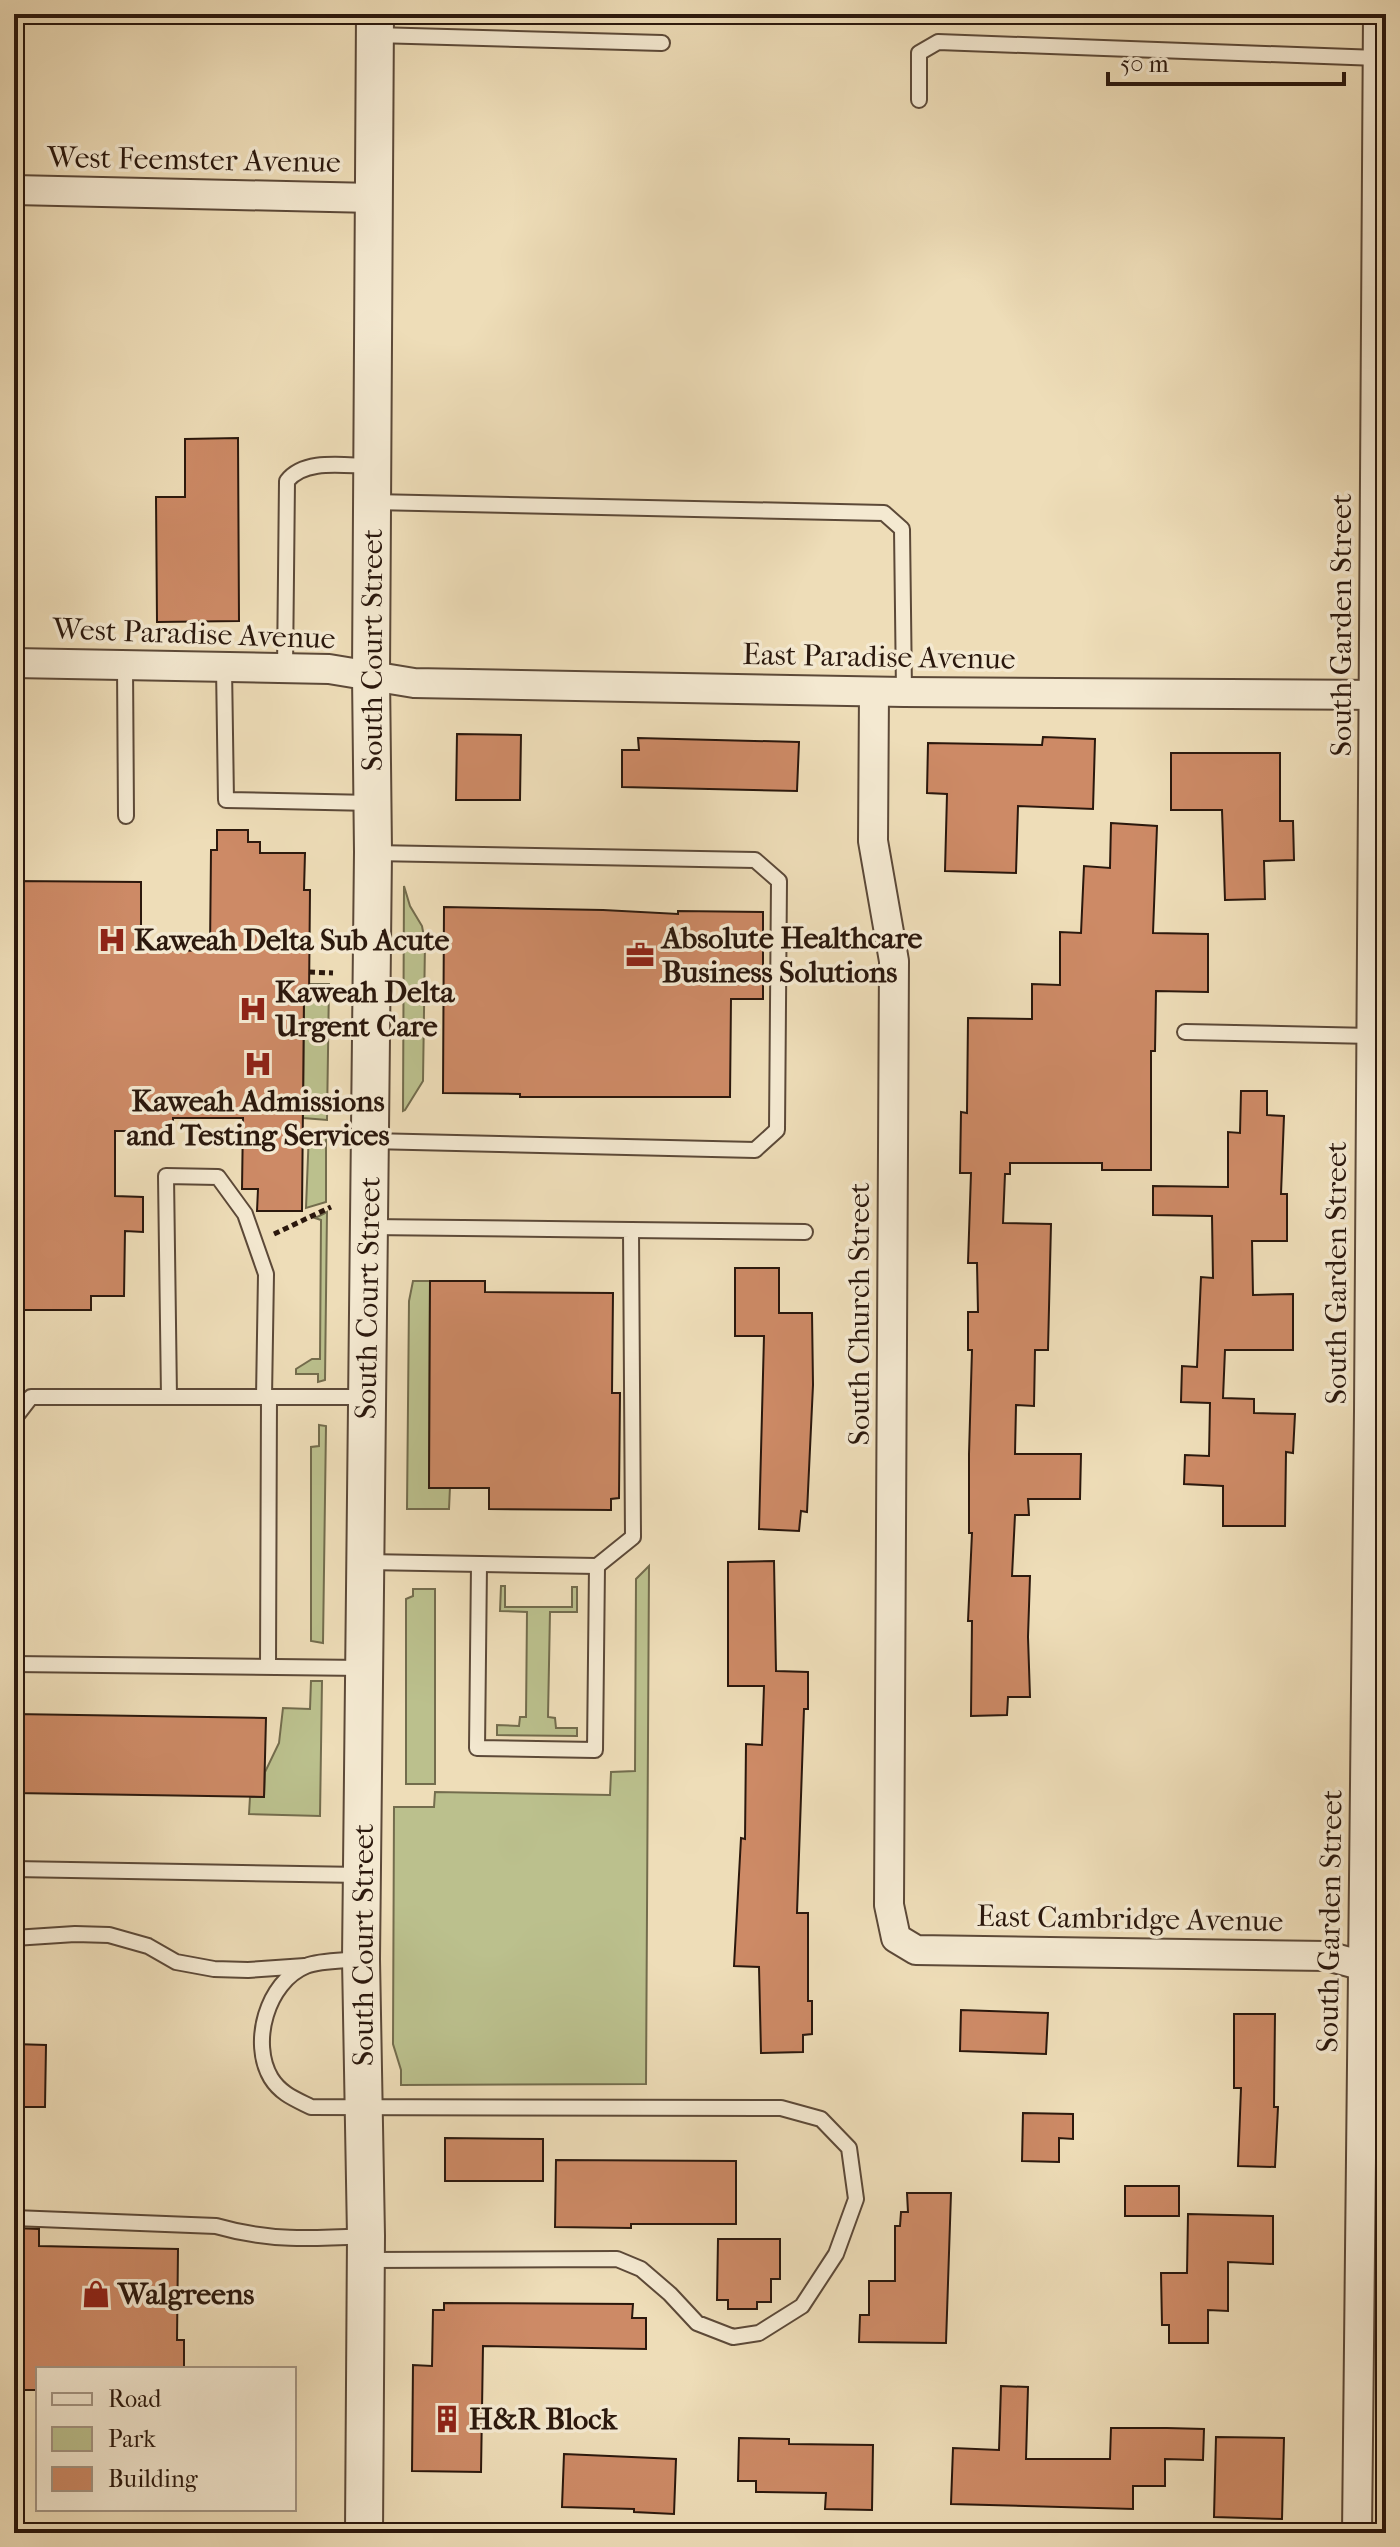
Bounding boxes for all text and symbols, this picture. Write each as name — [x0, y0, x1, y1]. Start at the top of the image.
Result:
scale bar — [1108, 36, 1344, 86]
text: 50 m — [1120, 50, 1169, 78]
street label: West Feemster Avenue — [46, 140, 341, 180]
street label: South Garden Street — [1324, 493, 1359, 757]
street label: South Court Street — [355, 528, 390, 771]
street label: West Paradise Avenue — [51, 612, 336, 656]
street label: East Paradise Avenue — [742, 637, 1016, 677]
place label: Absolute Healthcare Business Solutions — [660, 921, 922, 990]
place label: Kaweah Delta Sub Acute — [134, 923, 450, 958]
hospital icon: Kaweah Delta Sub Acute — [97, 925, 127, 955]
office icon: Absolute Healthcare Business Solutions — [625, 940, 655, 970]
place label: Kaweah Delta Urgent Care — [275, 975, 456, 1044]
hospital icon: Kaweah Delta Urgent Care — [238, 994, 268, 1024]
hospital icon: Kaweah Admissions and Testing Services — [243, 1049, 273, 1079]
place label: Kaweah Admissions and Testing Services — [127, 1084, 389, 1153]
street label: South Garden Street — [1319, 1141, 1354, 1405]
street label: South Court Street — [348, 1176, 388, 1420]
street label: South Church Street — [842, 1182, 877, 1446]
street label: South Garden Street — [1310, 1789, 1350, 2053]
street label: South Court Street — [346, 1823, 381, 2066]
street label: East Cambridge Avenue — [976, 1899, 1284, 1939]
place label: Walgreens — [116, 2277, 254, 2312]
shop icon: Walgreens — [81, 2279, 111, 2309]
legend — [36, 2367, 296, 2511]
text: Road — [108, 2385, 162, 2413]
place label: H&R Block — [469, 2402, 618, 2437]
building icon: H&R Block — [432, 2404, 462, 2434]
text: Park — [108, 2425, 156, 2453]
text: Building — [108, 2465, 199, 2493]

